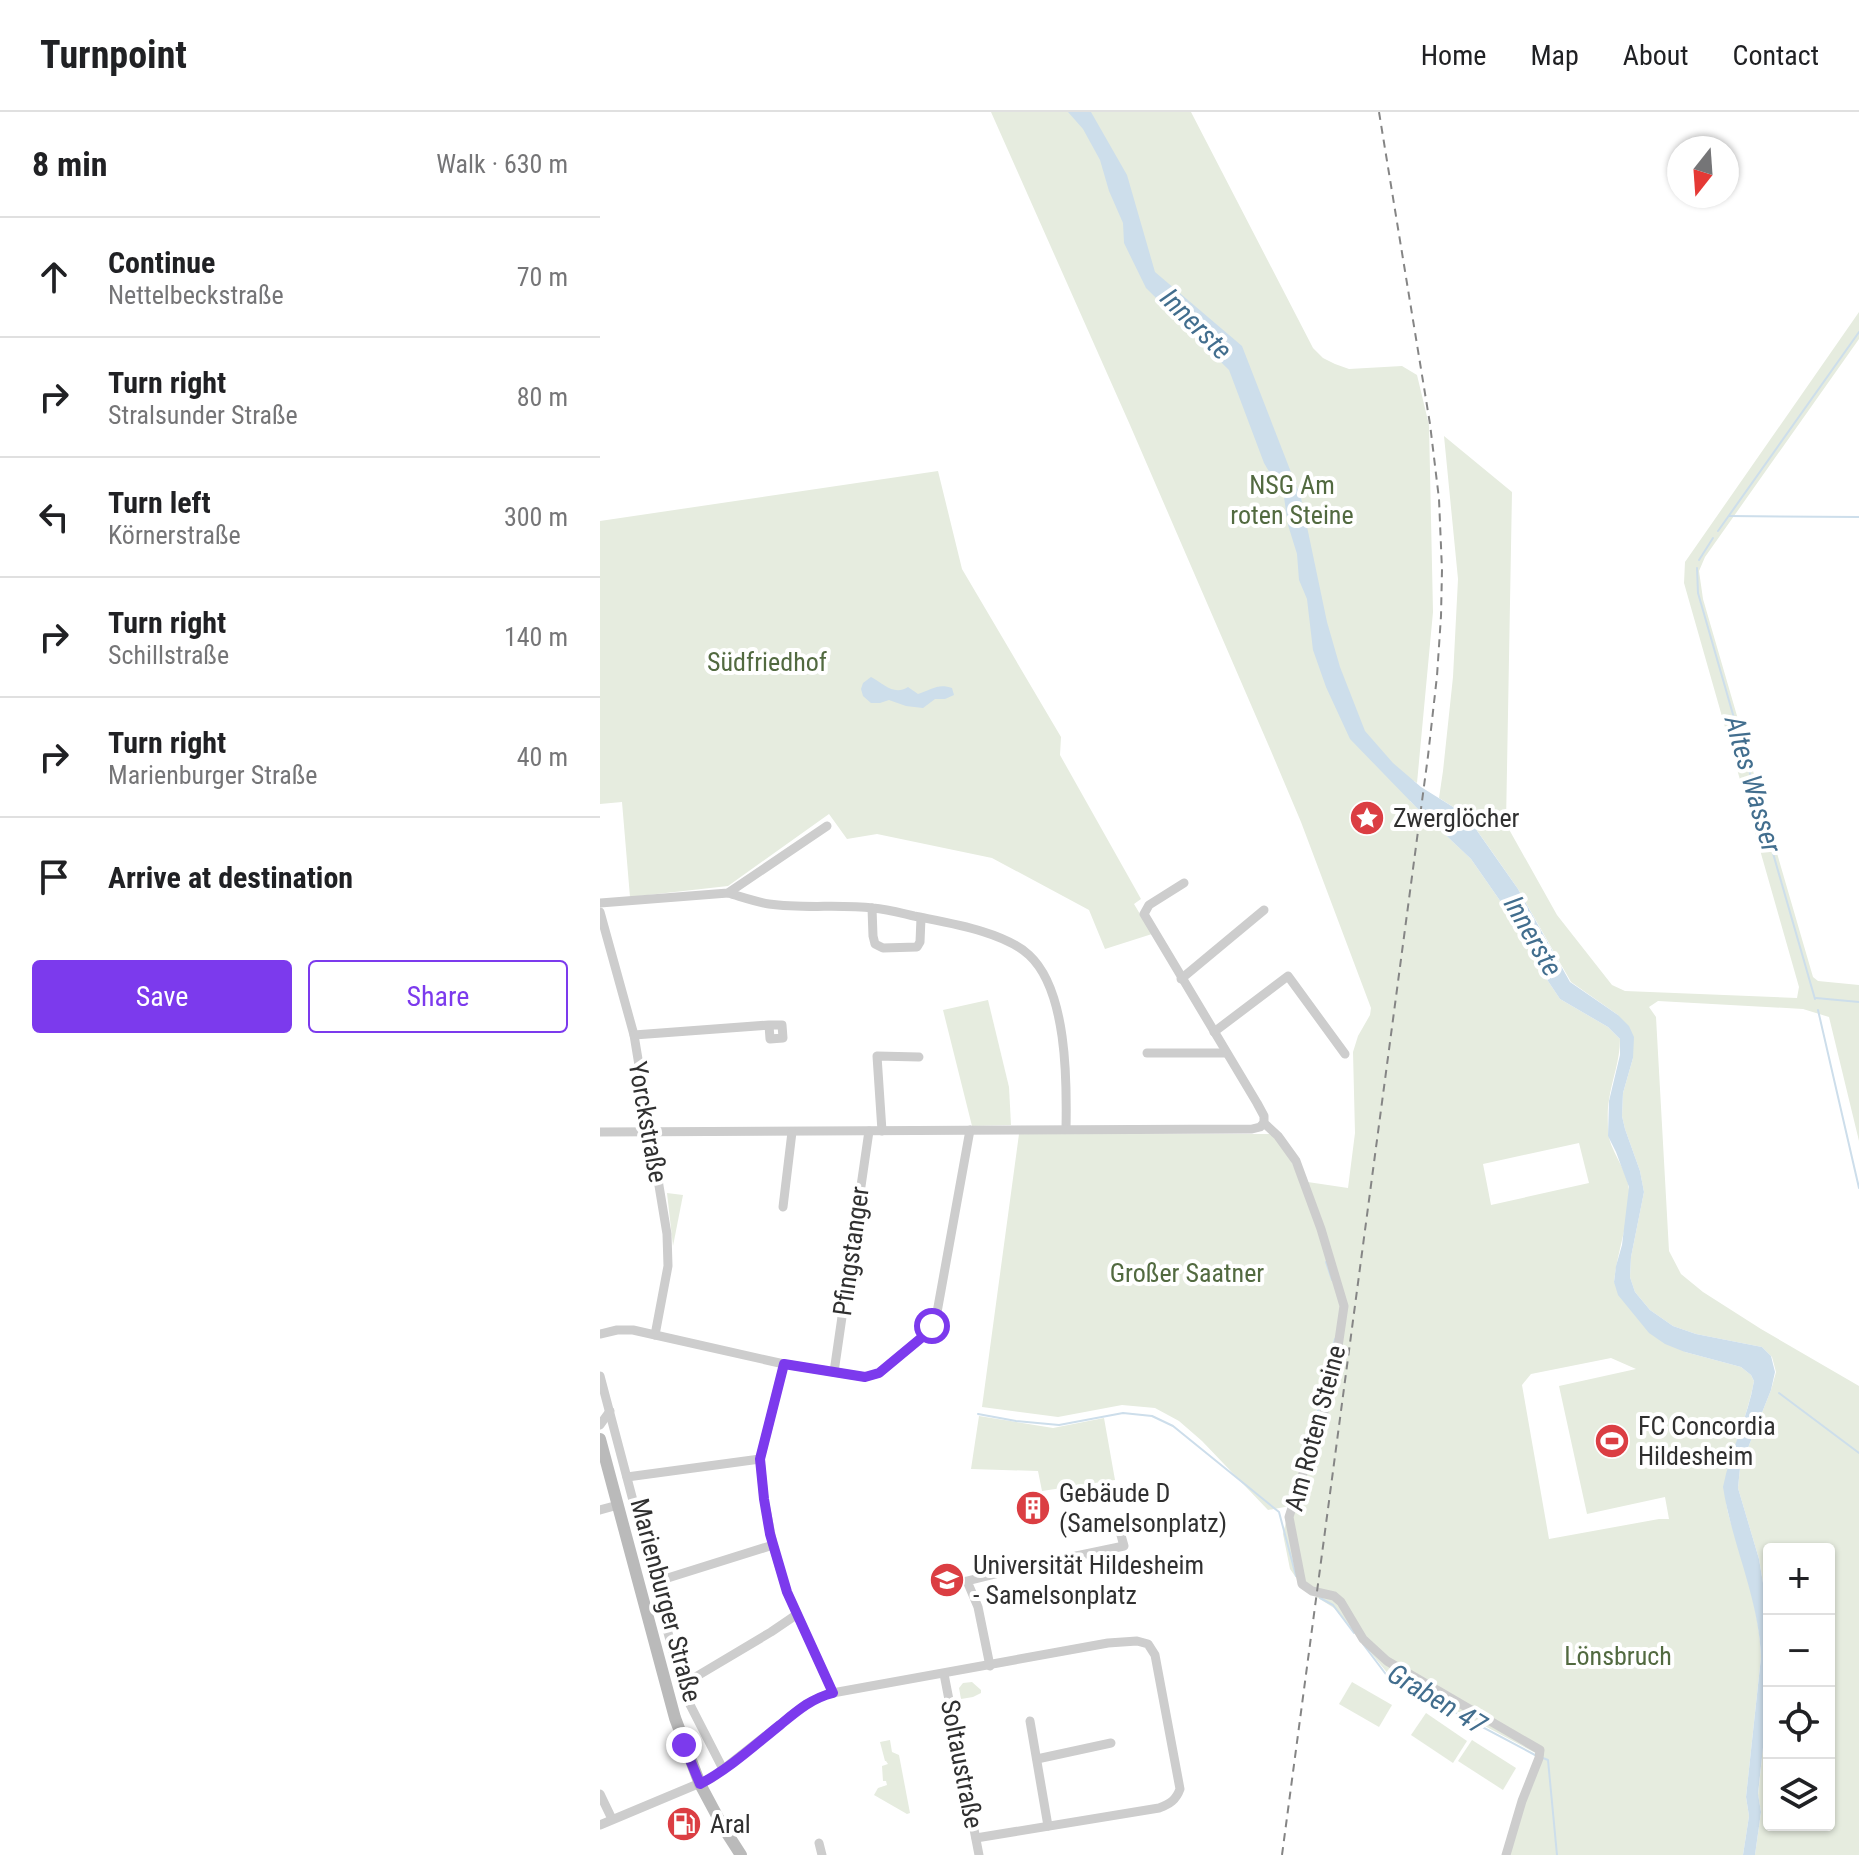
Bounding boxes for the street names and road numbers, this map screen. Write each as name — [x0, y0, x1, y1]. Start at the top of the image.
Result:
street label: Yorckstraße — [623, 1059, 673, 1185]
street label: Pfingstanger — [827, 1184, 875, 1318]
street label: Am Roten Steine — [1279, 1342, 1351, 1514]
street label: Marienburger Straße — [624, 1495, 708, 1705]
street label: Soltaustraße — [935, 1697, 989, 1831]

